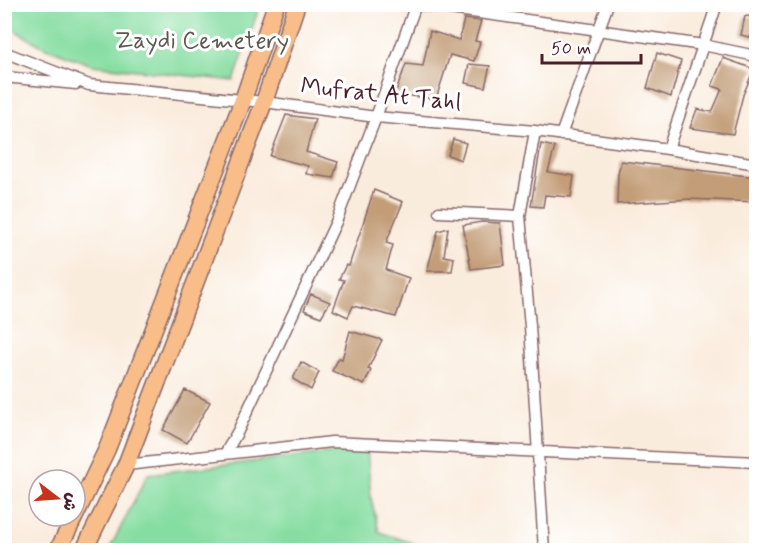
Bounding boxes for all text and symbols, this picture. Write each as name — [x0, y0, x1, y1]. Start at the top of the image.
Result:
park label: Zaydi Cemetery — [115, 26, 289, 57]
scale bar — [542, 27, 641, 65]
text: 50 m — [551, 37, 591, 61]
street label: Mufrat At Tahl — [299, 71, 463, 119]
north arrow — [27, 468, 87, 528]
text: ش — [57, 490, 83, 513]

